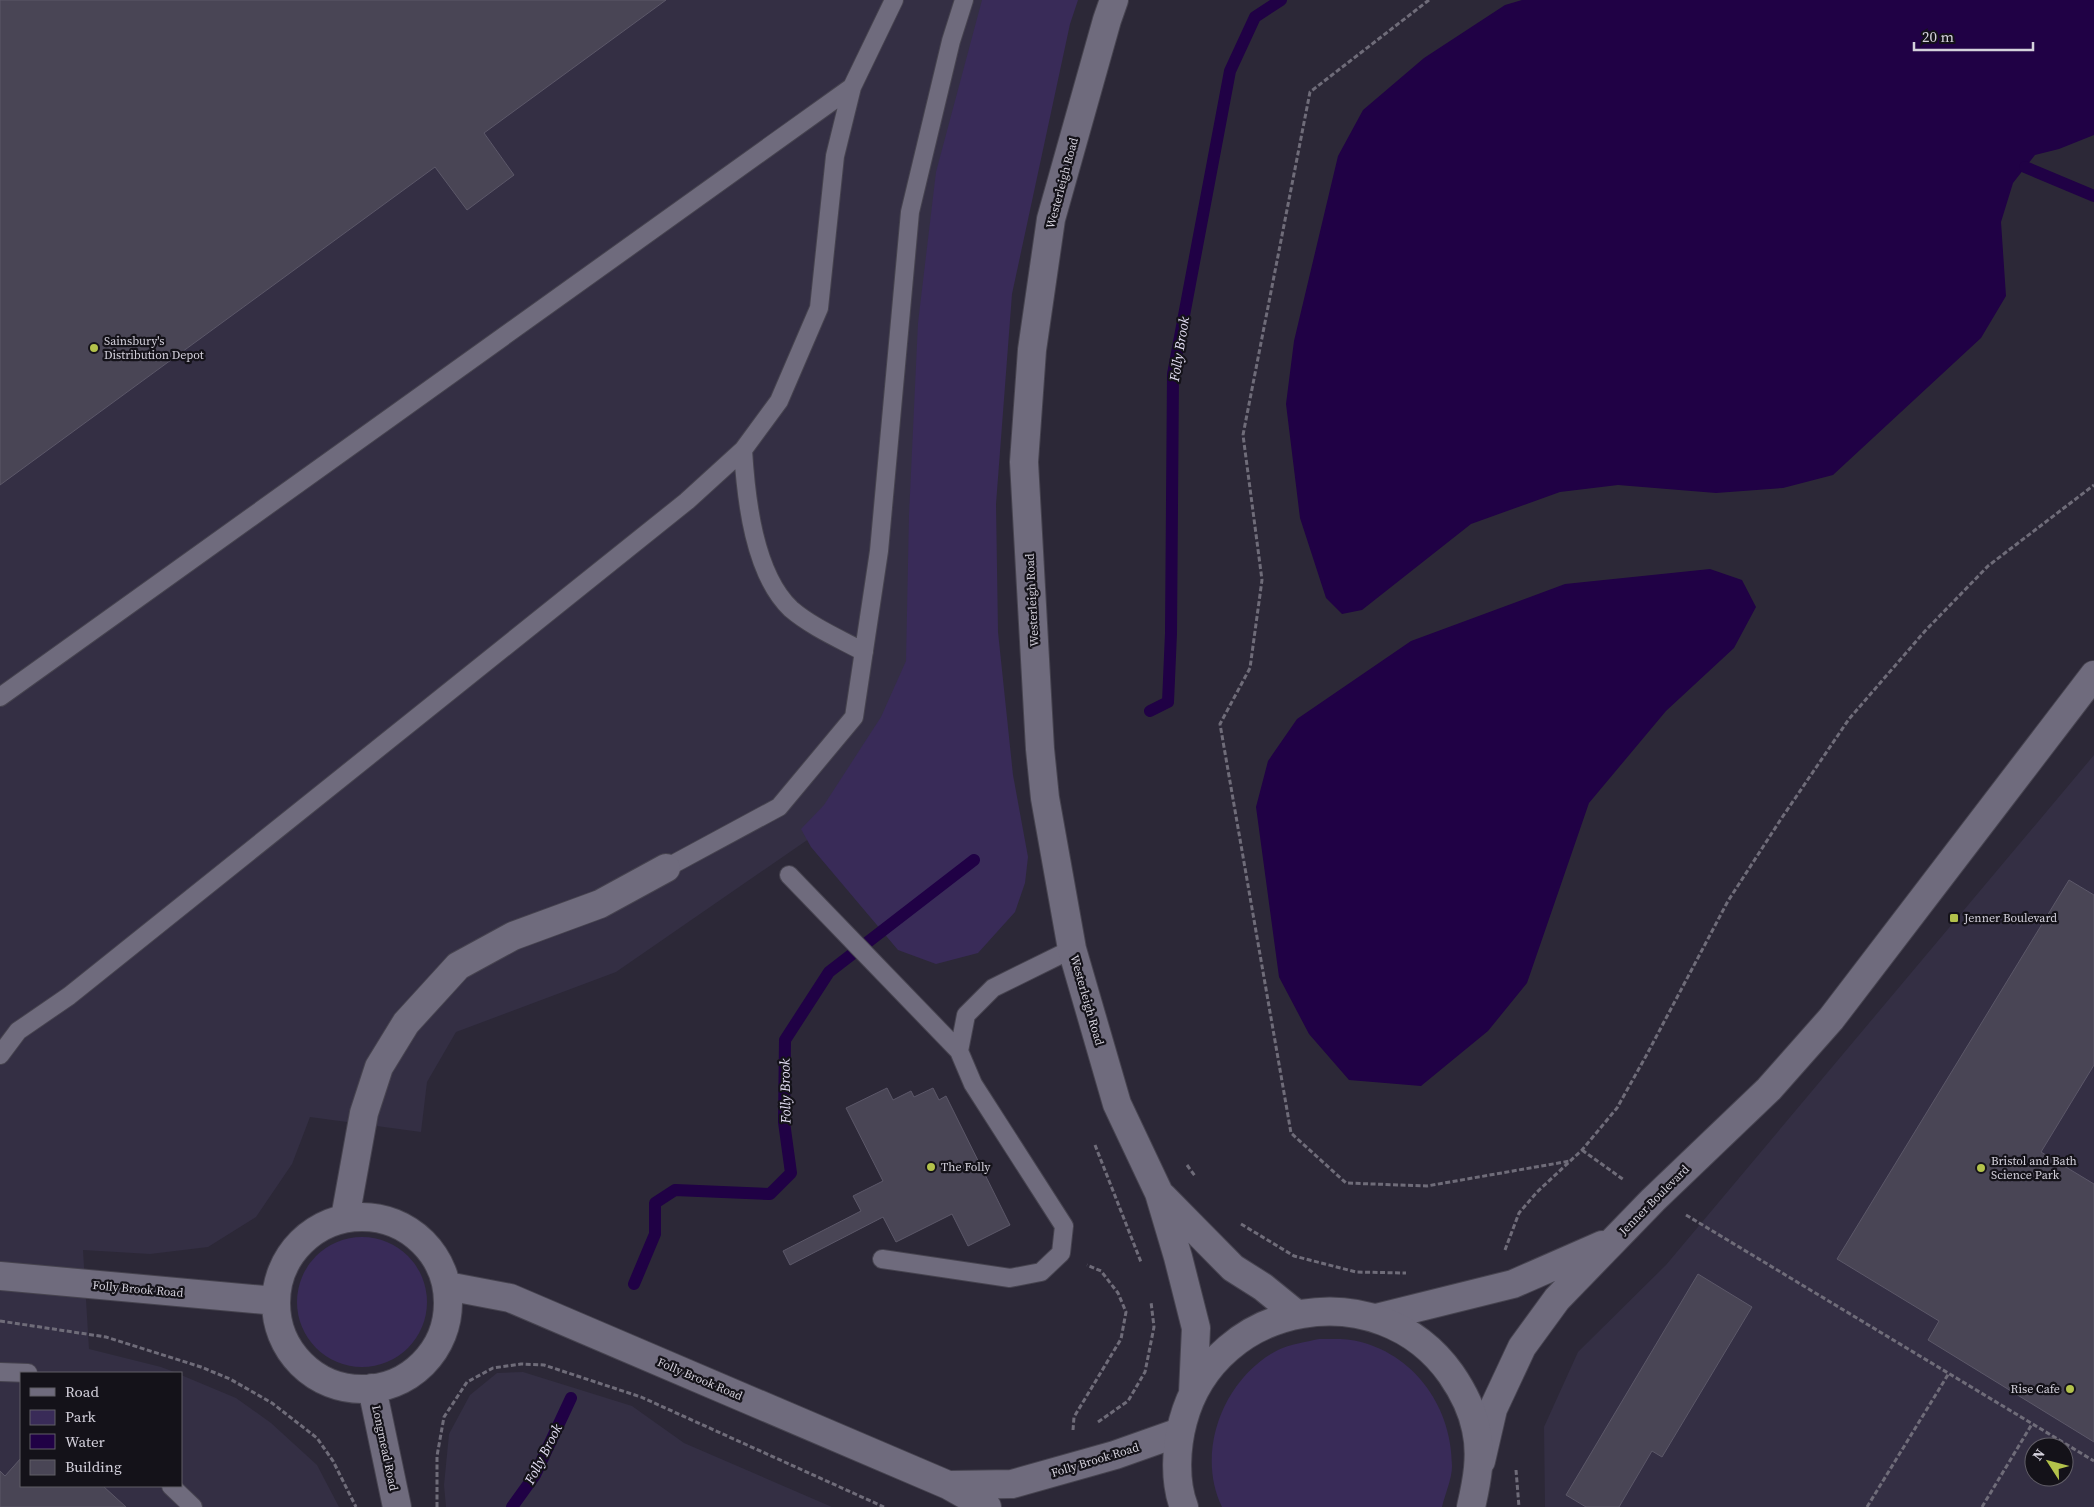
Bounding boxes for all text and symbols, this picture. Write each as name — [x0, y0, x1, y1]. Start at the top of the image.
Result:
scale bar — [1914, 20, 2033, 52]
text: 20 m — [1922, 26, 1954, 47]
street label: Westerleigh Road — [1042, 136, 1082, 230]
water label: Folly Brook — [1164, 315, 1194, 384]
place label: Sainsbury's Distribution Depot — [104, 333, 204, 363]
marker: Sainsbury's Distribution Depot — [88, 342, 100, 354]
street label: Westerleigh Road — [1022, 553, 1042, 647]
place label: Jenner Boulevard — [1963, 910, 2057, 926]
marker: Jenner Boulevard — [1948, 912, 1960, 924]
street label: Westerleigh Road — [1066, 953, 1108, 1047]
water label: Folly Brook — [774, 1058, 796, 1125]
place label: Bristol and Bath Science Park — [1991, 1153, 2077, 1183]
place label: The Folly — [941, 1159, 991, 1175]
marker: The Folly — [925, 1161, 937, 1173]
street label: Jenner Boulevard — [1615, 1161, 1693, 1239]
marker: Bristol and Bath Science Park — [1975, 1162, 1987, 1174]
street label: Folly Brook Road — [92, 1277, 184, 1301]
street label: Folly Brook Road — [655, 1354, 745, 1404]
legend — [20, 1372, 182, 1487]
text: Road — [65, 1381, 99, 1402]
place label: Rise Cafe — [2011, 1381, 2060, 1397]
marker: Rise Cafe — [2064, 1383, 2076, 1395]
street label: Longmead Road — [368, 1404, 402, 1492]
text: Park — [65, 1406, 97, 1427]
water label: Folly Brook — [519, 1420, 567, 1488]
text: Water — [65, 1431, 106, 1452]
north arrow — [2024, 1437, 2074, 1487]
street label: Folly Brook Road — [1049, 1439, 1141, 1481]
text: N — [2027, 1444, 2050, 1464]
text: Building — [65, 1456, 122, 1477]

